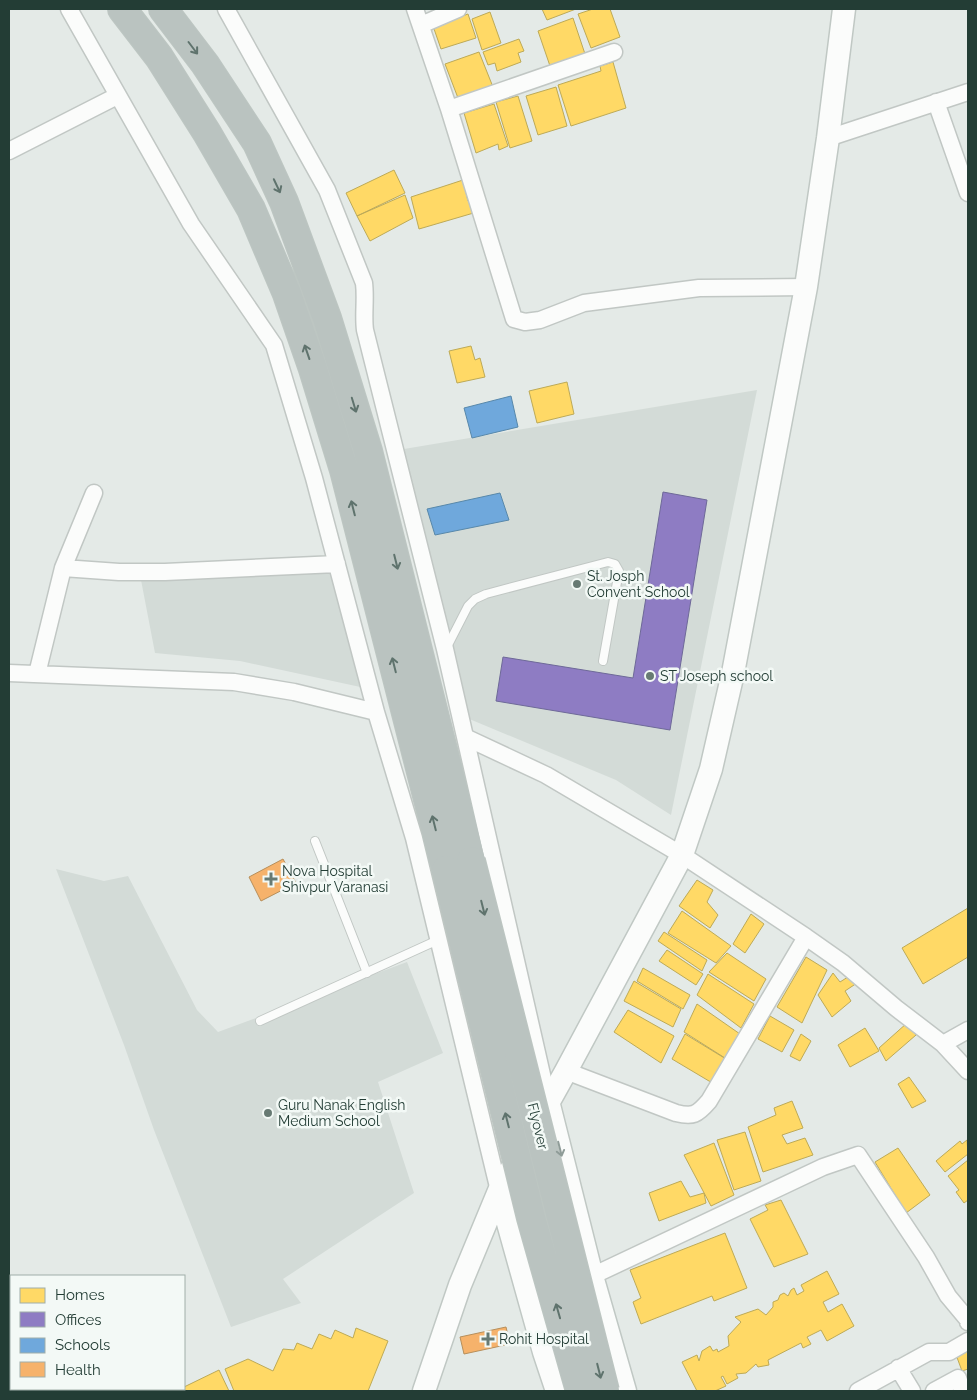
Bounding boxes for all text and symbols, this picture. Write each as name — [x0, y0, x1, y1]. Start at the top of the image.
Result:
one-way arrow — [188, 41, 198, 55]
one-way arrow — [273, 178, 282, 193]
one-way arrow — [302, 345, 311, 360]
one-way arrow — [350, 397, 359, 413]
one-way arrow — [348, 500, 357, 516]
one-way arrow — [392, 554, 401, 570]
place label: St. Josph Convent School — [587, 568, 690, 600]
marker: St. Josph Convent School — [571, 578, 583, 590]
one-way arrow — [388, 658, 398, 674]
place label: ST Joseph school — [660, 668, 773, 684]
marker: ST Joseph school — [644, 670, 656, 682]
one-way arrow — [429, 815, 438, 831]
place label: Nova Hospital Shivpur Varanasi — [282, 863, 388, 895]
marker: Nova Hospital Shivpur Varanasi — [264, 872, 278, 886]
one-way arrow — [479, 899, 488, 915]
place label: Guru Nanak English Medium School — [278, 1097, 405, 1129]
street label: Flyover — [524, 1101, 552, 1151]
marker: Guru Nanak English Medium School — [262, 1107, 274, 1119]
one-way arrow — [502, 1112, 511, 1128]
one-way arrow — [556, 1140, 565, 1156]
legend — [10, 1275, 185, 1390]
text: Homes — [55, 1286, 105, 1304]
one-way arrow — [552, 1303, 562, 1319]
text: Offices — [55, 1311, 102, 1329]
place label: Rohit Hospital — [499, 1331, 589, 1347]
marker: Rohit Hospital — [481, 1332, 495, 1346]
text: Schools — [55, 1336, 110, 1354]
text: Health — [55, 1361, 101, 1379]
one-way arrow — [595, 1363, 605, 1379]

